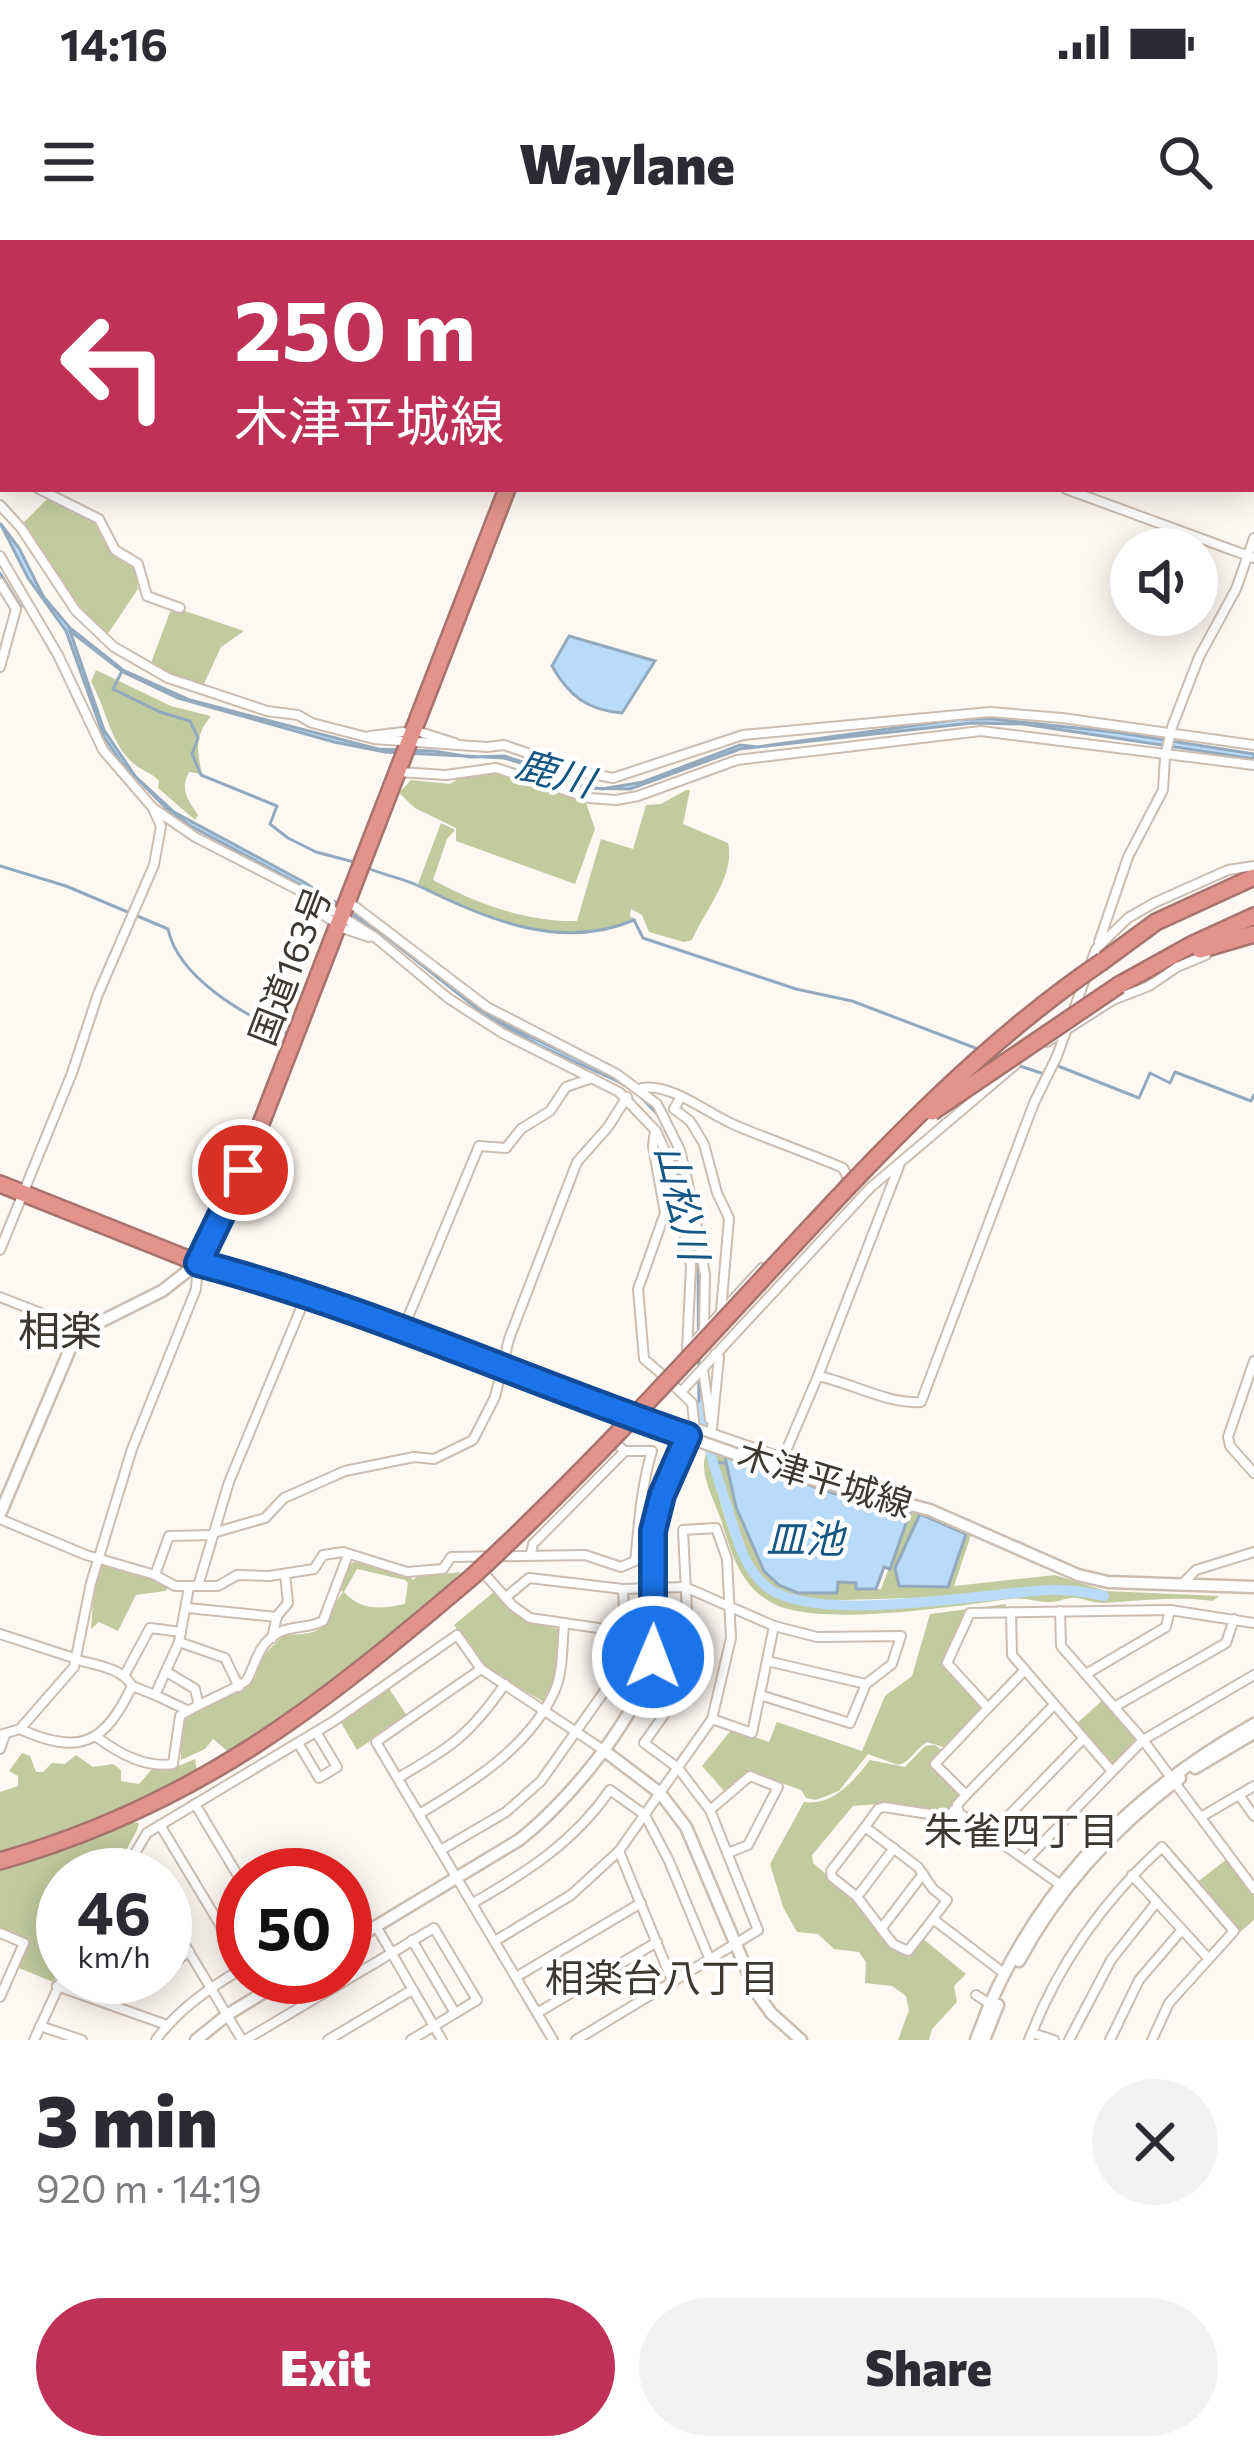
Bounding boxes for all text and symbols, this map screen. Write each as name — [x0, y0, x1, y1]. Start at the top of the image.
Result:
text: 14:16 — [60, 15, 168, 70]
icon: menu — [36, 129, 102, 195]
text: Waylane — [519, 129, 735, 195]
icon: search — [1152, 129, 1218, 195]
text: 250 m — [234, 276, 476, 378]
icon: left — [36, 288, 192, 444]
text: 木津平城線 — [234, 386, 504, 452]
map controls — [1110, 528, 1218, 636]
button: sound — [1110, 528, 1218, 636]
water label: 鹿川 — [511, 737, 603, 806]
street label: 国道163号 — [238, 880, 338, 1051]
pin — [192, 1119, 294, 1221]
icon: arrive — [210, 1137, 276, 1203]
water label: 山松川 — [647, 1139, 721, 1268]
district label: 相楽 — [18, 1303, 102, 1355]
street label: 木津平城線 — [733, 1430, 918, 1524]
water label: 皿池 — [766, 1513, 848, 1561]
position arrow — [590, 1594, 716, 1720]
district label: 朱雀四丁目 — [923, 1805, 1119, 1853]
speed limit sign: 50 — [216, 1848, 372, 2004]
text: 46 — [77, 1874, 151, 1947]
text: km/h — [78, 1937, 150, 1974]
district label: 相楽台八丁目 — [545, 1952, 779, 2000]
text: 3 min — [36, 2074, 218, 2162]
button: close — [1092, 2079, 1218, 2205]
text: 920 m · 14:19 — [36, 2163, 262, 2211]
button: Exit — [36, 2298, 615, 2436]
button: Share — [639, 2298, 1218, 2436]

